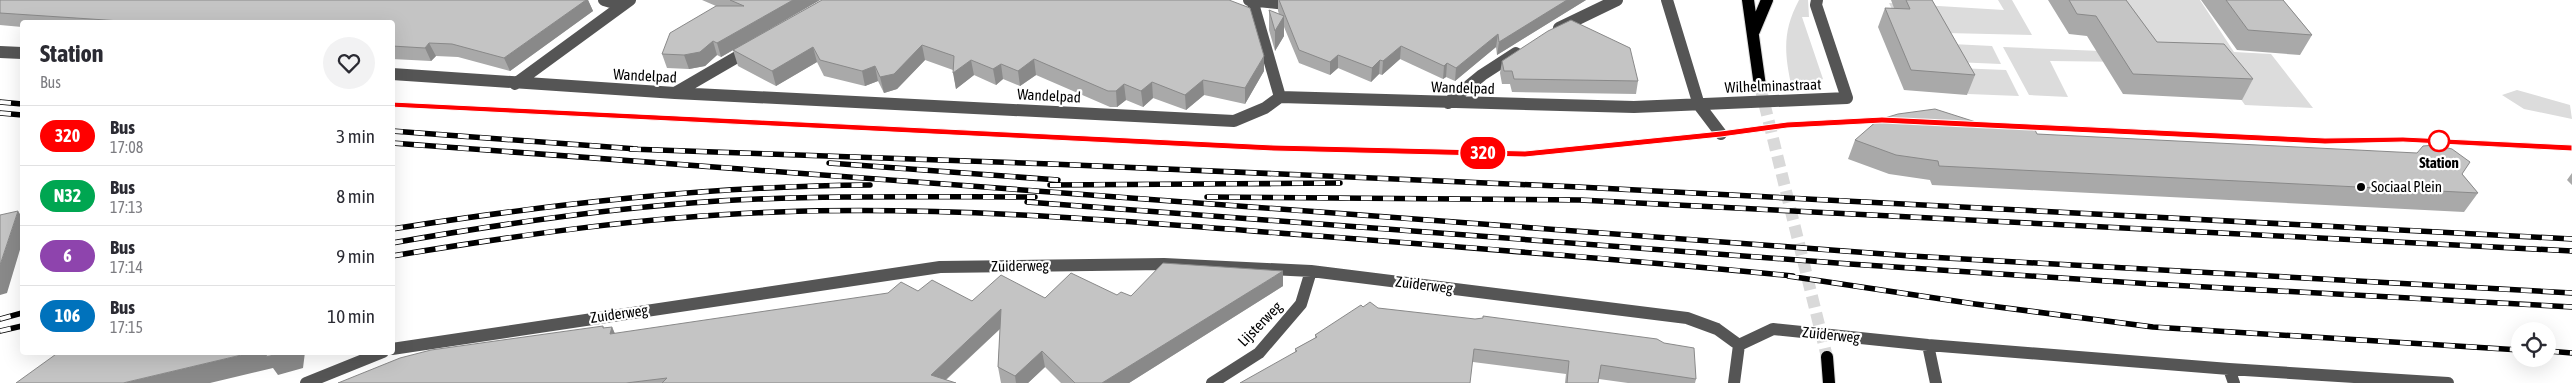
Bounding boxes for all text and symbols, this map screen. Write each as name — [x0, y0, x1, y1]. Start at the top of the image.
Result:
button: heart — [323, 37, 375, 89]
text: Station — [40, 40, 104, 67]
street label: Wandelpad — [613, 65, 677, 86]
text: Bus — [40, 73, 61, 91]
street label: Wilhelminastraat — [1724, 75, 1822, 96]
street label: Wandelpad — [1431, 78, 1495, 97]
street label: Wandelpad — [1017, 85, 1081, 106]
text: Bus — [110, 116, 135, 138]
text: 320 — [55, 125, 80, 146]
text: 3 min — [336, 125, 375, 147]
marker: Station — [2428, 130, 2450, 152]
line badge: 320 — [1454, 137, 1512, 169]
text: 17:08 — [110, 138, 143, 156]
text: 320 — [1470, 142, 1496, 163]
place label: Station — [2419, 154, 2459, 171]
text: Bus — [110, 176, 135, 198]
place label: Sociaal Plein — [2371, 178, 2442, 195]
marker: Sociaal Plein — [2355, 181, 2367, 193]
text: N32 — [54, 185, 81, 206]
text: 8 min — [336, 185, 375, 207]
text: 17:13 — [110, 198, 143, 216]
text: Bus — [110, 236, 135, 258]
text: 6 — [63, 245, 72, 266]
text: 9 min — [336, 245, 375, 267]
street label: Zuiderweg — [991, 256, 1050, 275]
text: 17:14 — [110, 258, 143, 276]
street label: Zuiderweg — [1394, 273, 1454, 297]
text: Bus — [110, 296, 135, 318]
street label: Lijsterweg — [1234, 297, 1285, 350]
street label: Zuiderweg — [589, 301, 649, 326]
text: 106 — [55, 305, 80, 326]
text: 10 min — [327, 305, 375, 327]
text: 17:15 — [110, 318, 143, 336]
map controls — [2511, 322, 2556, 367]
button: locate — [2511, 322, 2556, 367]
street label: Zuiderweg — [1801, 323, 1861, 346]

